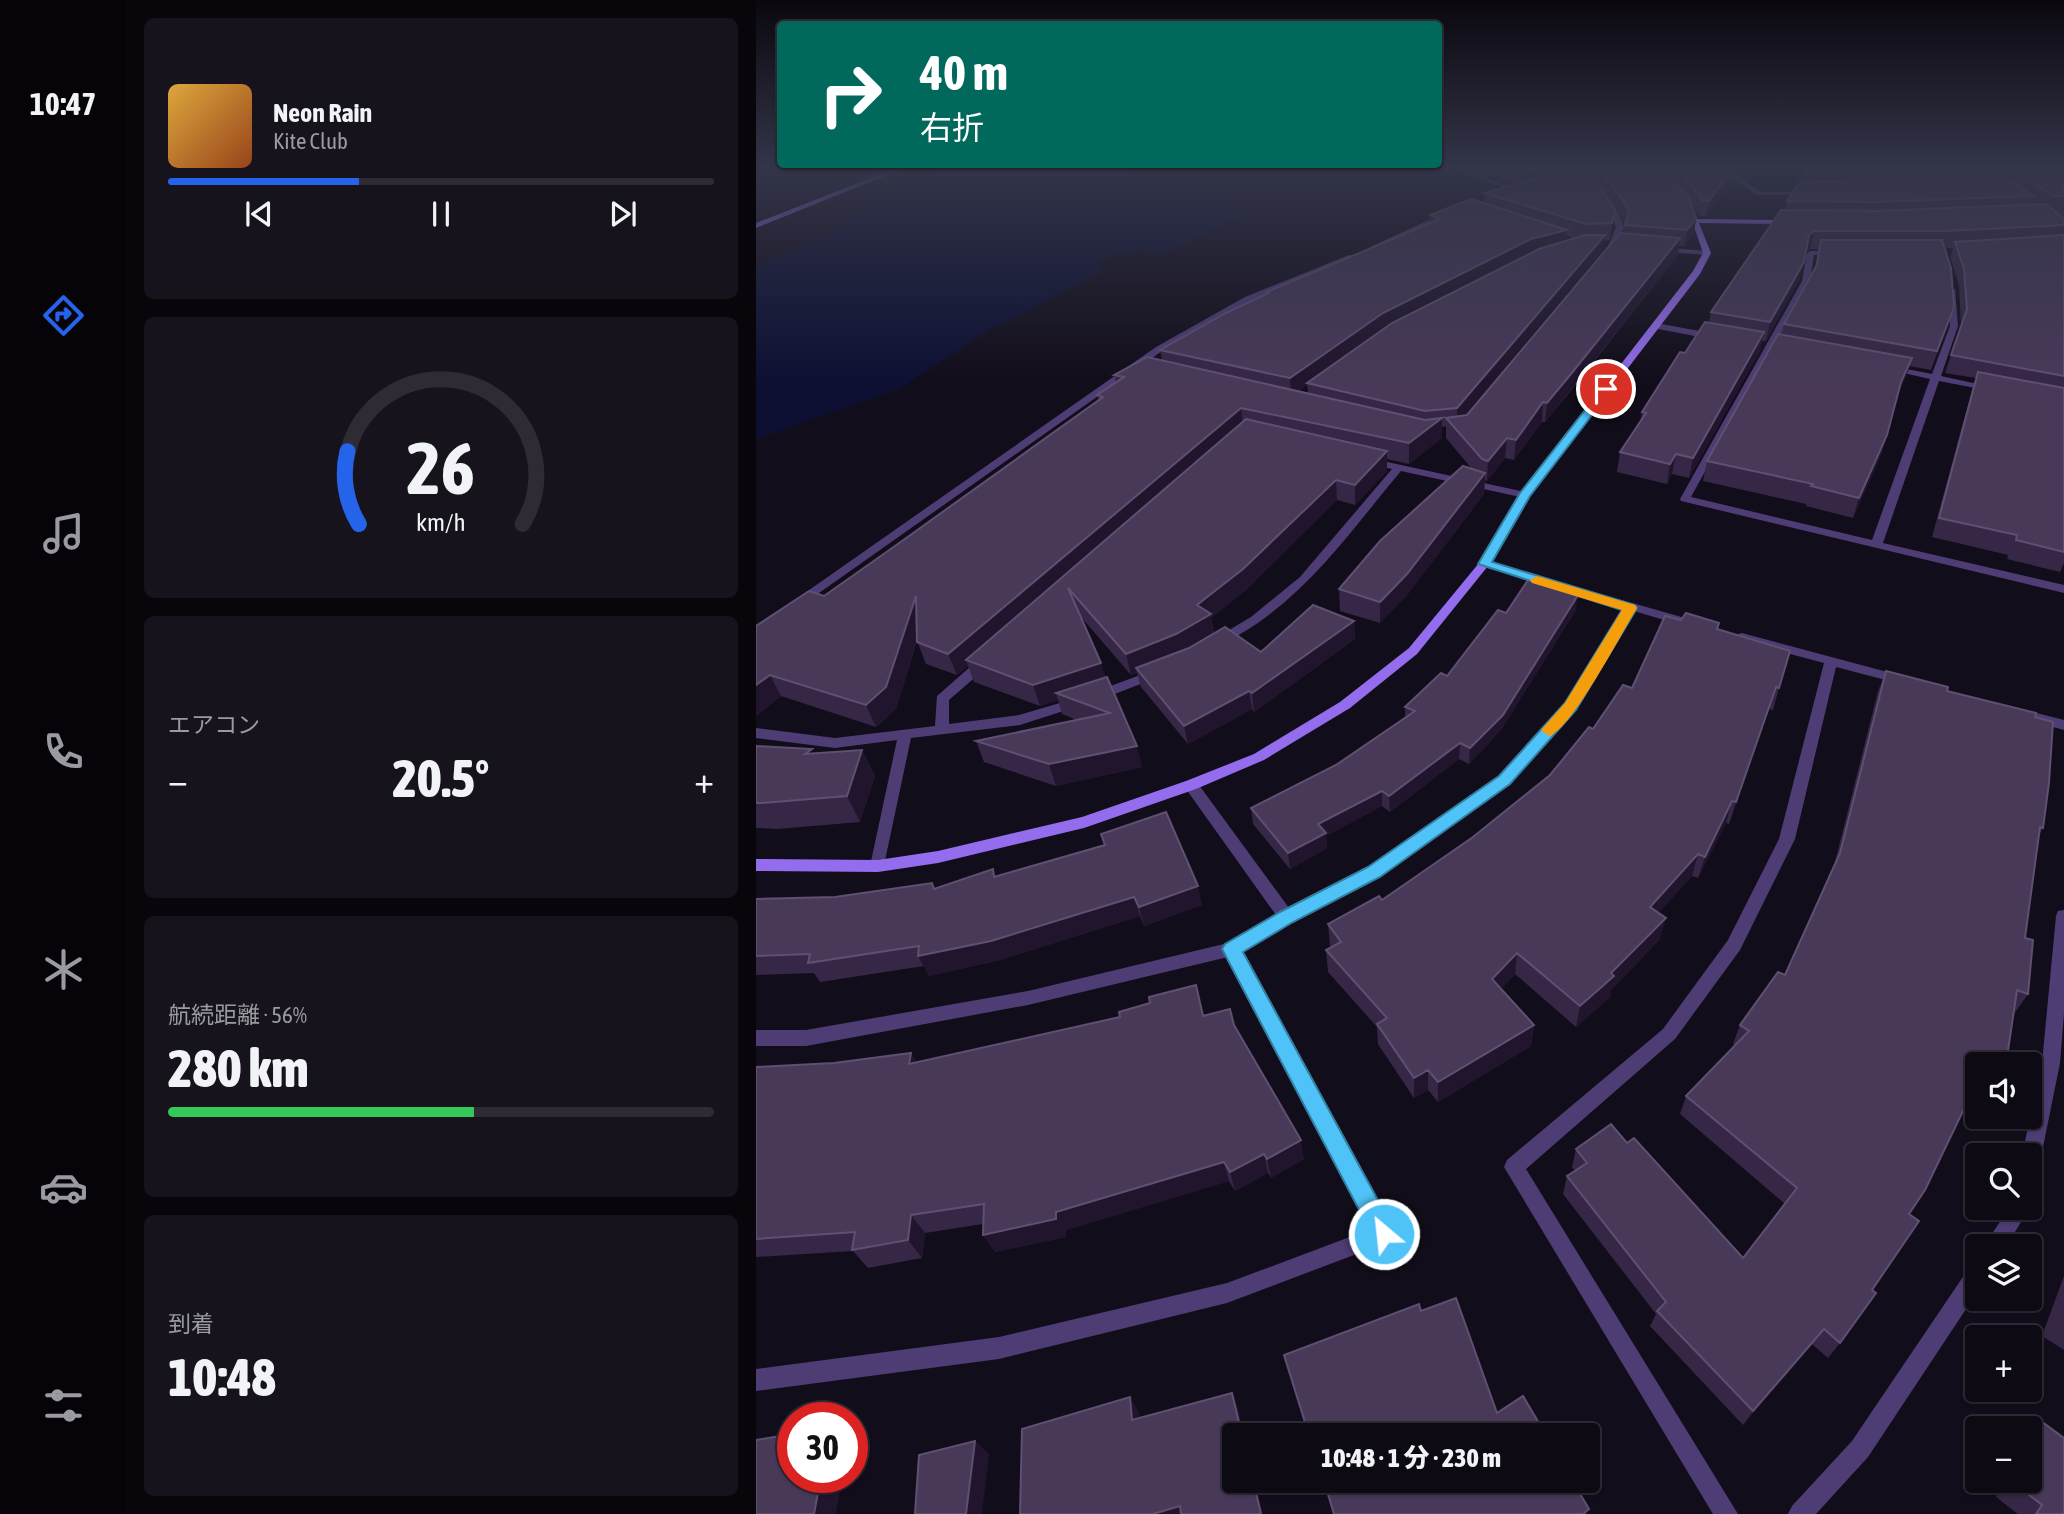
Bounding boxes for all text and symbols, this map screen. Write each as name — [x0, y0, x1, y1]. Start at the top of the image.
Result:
text: 40 m — [920, 44, 1008, 100]
icon: right — [805, 49, 896, 140]
text: 10:47 — [30, 85, 96, 122]
text: Neon Rain — [273, 98, 372, 128]
text: 右折 — [920, 109, 984, 146]
text: Kite Club — [273, 128, 348, 154]
icon: previous — [240, 195, 278, 233]
icon: pause — [422, 195, 460, 233]
icon: next — [604, 195, 642, 233]
icon: directions — [39, 291, 88, 340]
pin — [1576, 359, 1636, 419]
icon: arrive — [1587, 370, 1625, 408]
text: 26 — [407, 426, 475, 509]
text: km/h — [416, 508, 466, 536]
icon: music — [39, 509, 88, 558]
text: エアコン — [168, 712, 260, 738]
icon: phone — [39, 727, 88, 776]
text: 20.5° — [393, 748, 489, 808]
text: − — [168, 758, 188, 801]
text: + — [694, 758, 714, 801]
icon: climate — [39, 945, 88, 994]
text: 航続距離 · 56% — [168, 1002, 307, 1028]
text: 280 km — [168, 1038, 309, 1098]
map controls — [1965, 1052, 2042, 1493]
button: sound — [1965, 1052, 2042, 1129]
button: search — [1965, 1143, 2042, 1220]
icon: car — [39, 1163, 88, 1212]
position arrow — [1347, 1197, 1421, 1271]
button: layers — [1965, 1234, 2042, 1311]
text: 到着 — [168, 1311, 214, 1337]
button: + — [1965, 1325, 2042, 1402]
text: 10:48 — [168, 1347, 276, 1407]
icon: filters — [39, 1381, 88, 1430]
speed limit sign: 30 — [777, 1402, 868, 1493]
button: − — [1965, 1416, 2042, 1493]
text: 10:48 · 1 分 · 230 m — [1321, 1443, 1501, 1473]

